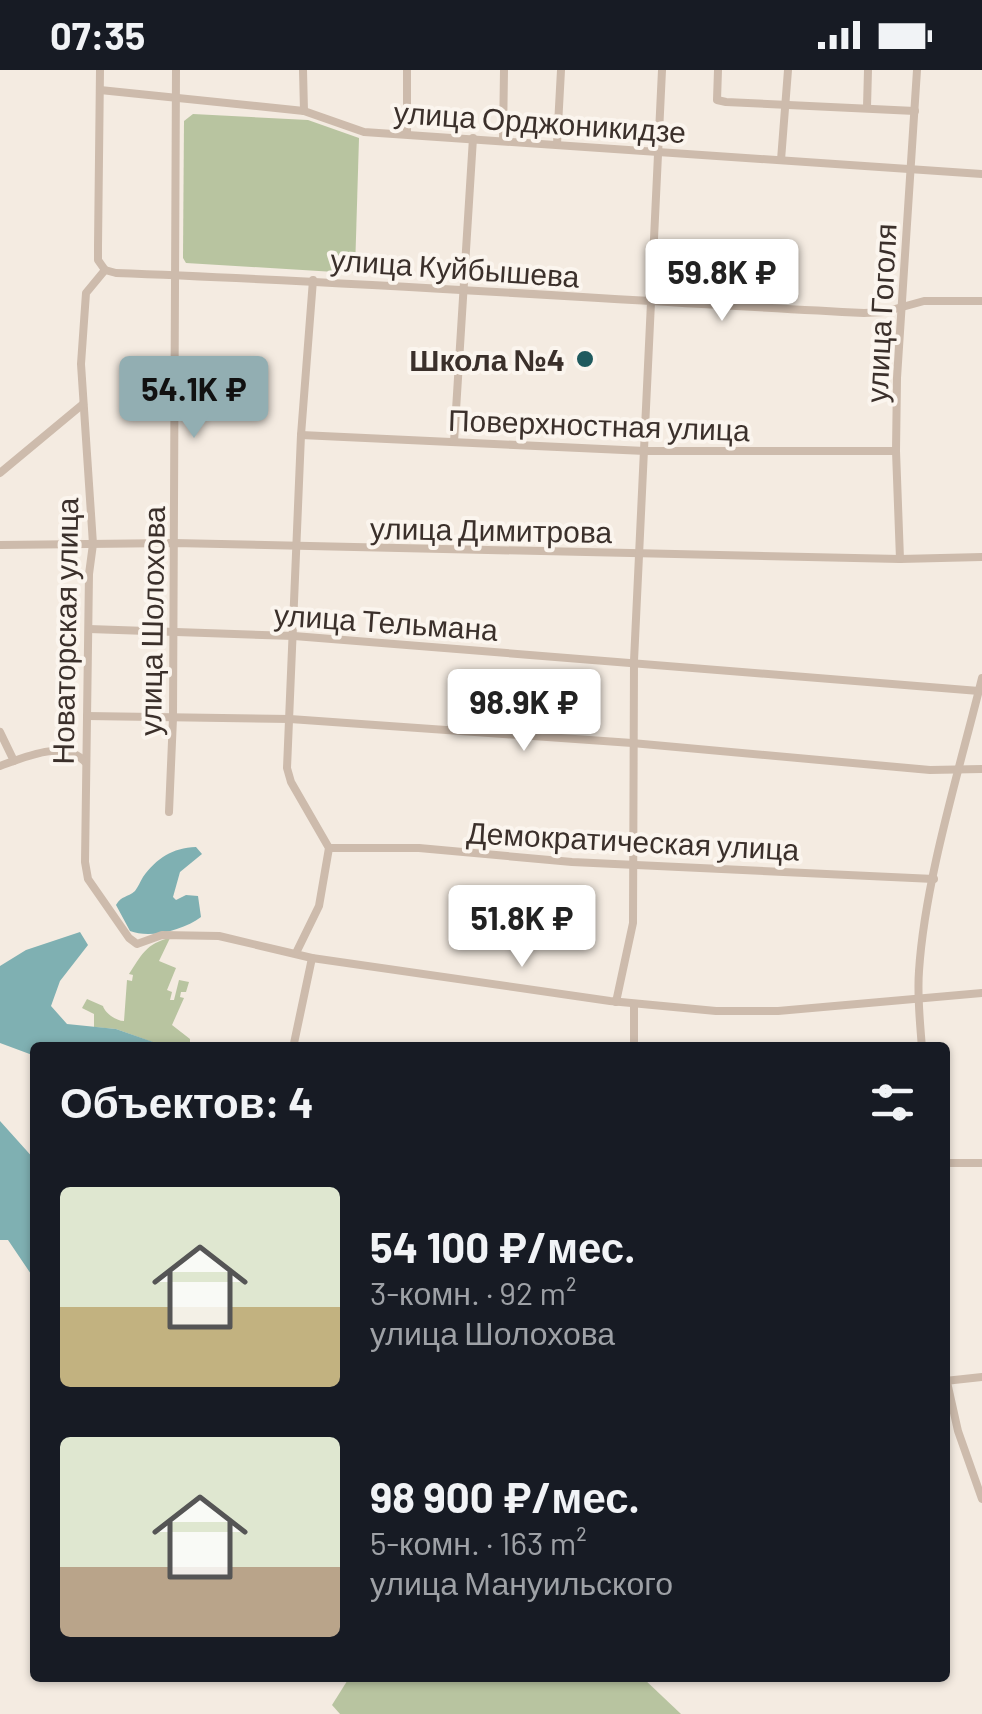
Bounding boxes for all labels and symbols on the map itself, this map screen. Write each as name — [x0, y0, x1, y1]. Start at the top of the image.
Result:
street label: улица Орджоникидзе — [393, 93, 687, 149]
street label: улица Гоголя — [857, 222, 903, 404]
pin: 59.8K ₽ — [630, 239, 814, 324]
street label: улица Куйбышева — [329, 240, 581, 294]
place label: Школа №4 — [409, 341, 565, 377]
marker: Школа №4 — [574, 348, 596, 370]
pin: 54.1K ₽ — [102, 356, 286, 441]
street label: Поверхностная улица — [448, 401, 751, 447]
street label: Новаторская улица — [44, 497, 84, 765]
street label: улица Шолохова — [131, 505, 171, 736]
street label: улица Димитрова — [370, 509, 613, 549]
street label: улица Тельмана — [273, 595, 500, 647]
pin: 98.9K ₽ — [432, 669, 616, 754]
street label: Демократическая улица — [466, 813, 801, 867]
pin: 51.8K ₽ — [430, 885, 614, 970]

